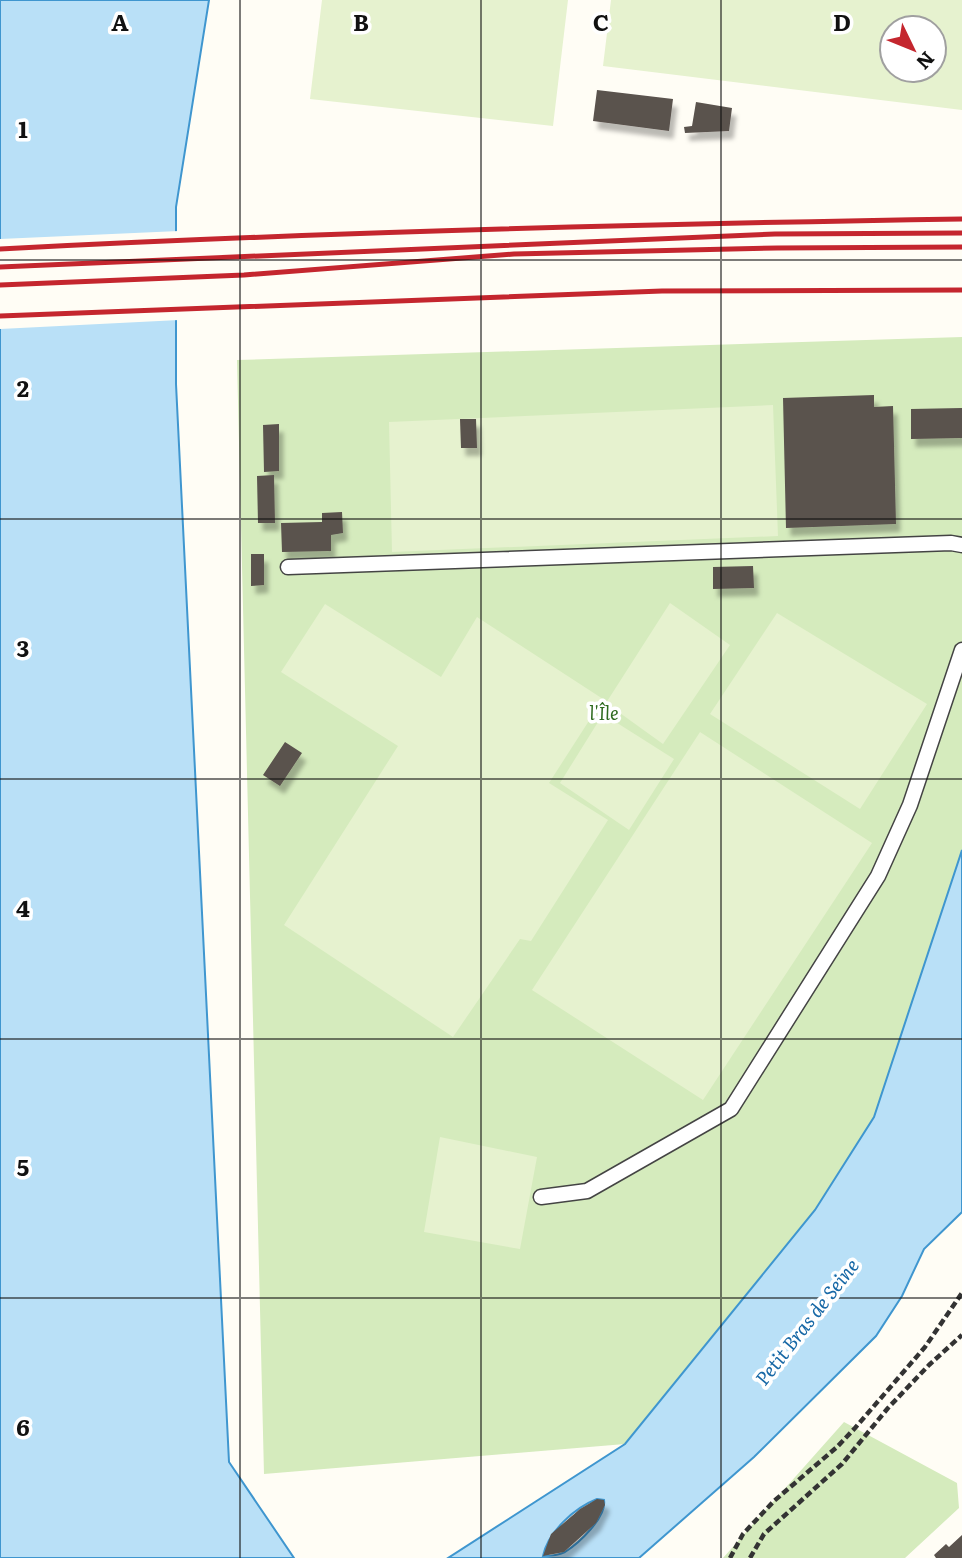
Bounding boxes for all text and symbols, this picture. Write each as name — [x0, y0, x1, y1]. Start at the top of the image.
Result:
text: A — [111, 4, 129, 38]
text: B — [353, 4, 369, 38]
text: C — [593, 4, 609, 38]
text: D — [833, 4, 851, 38]
north arrow — [878, 14, 948, 84]
text: N — [910, 46, 942, 77]
text: 1 — [18, 111, 28, 145]
text: 2 — [17, 370, 29, 404]
text: 3 — [17, 630, 29, 664]
park label: l'Île — [590, 699, 619, 726]
text: 4 — [16, 890, 30, 924]
text: 5 — [17, 1149, 29, 1183]
water label: Petit Bras de Seine — [748, 1252, 865, 1391]
text: 6 — [16, 1409, 30, 1443]

